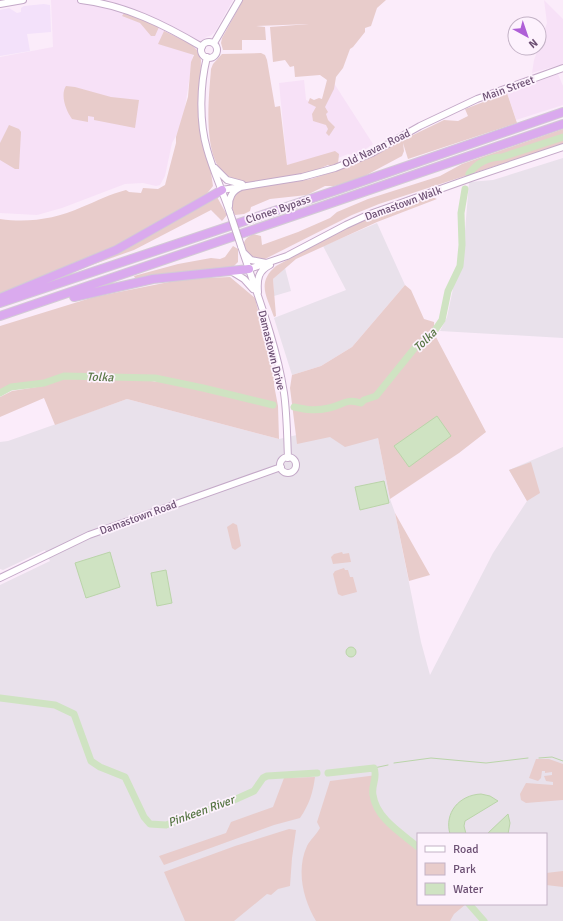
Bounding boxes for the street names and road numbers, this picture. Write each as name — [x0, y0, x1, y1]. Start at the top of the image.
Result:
street label: Main Street — [480, 73, 536, 104]
street label: Old Navan Road — [340, 126, 413, 171]
street label: Damastown Walk — [363, 183, 444, 223]
street label: Clonee Bypass — [244, 192, 312, 227]
street label: Damastown Drive — [255, 309, 288, 392]
street label: Damastown Road — [98, 497, 179, 537]

